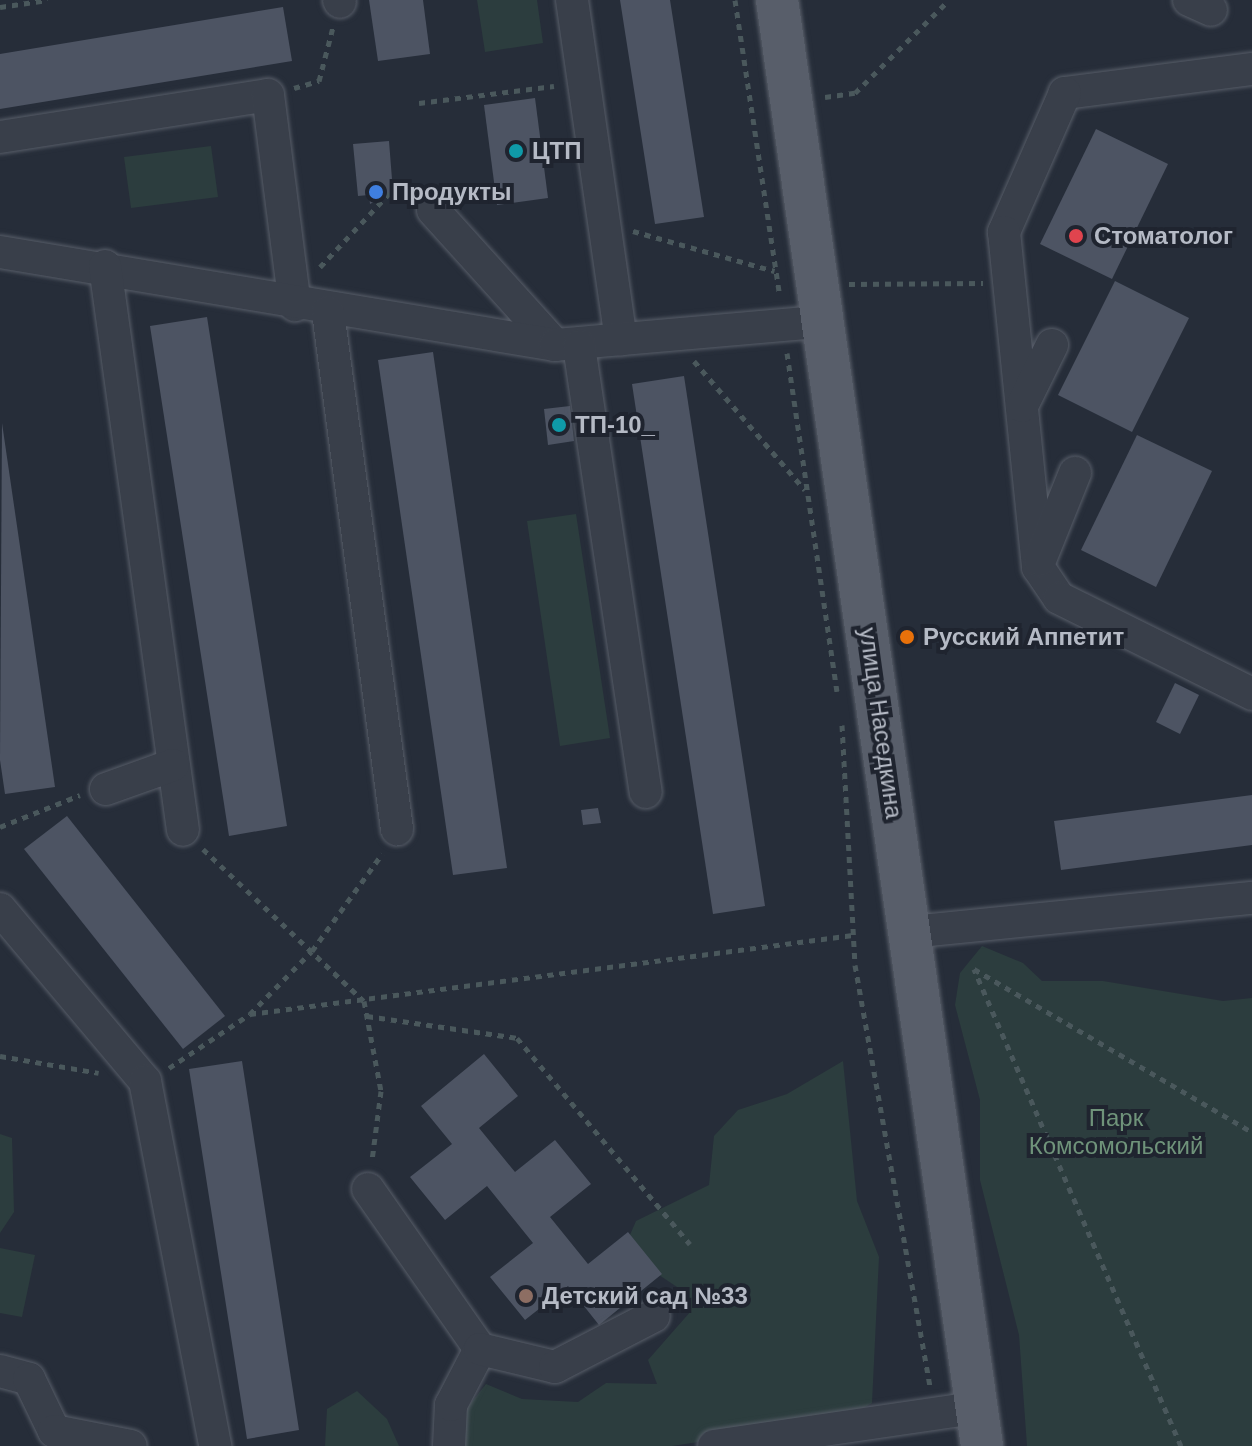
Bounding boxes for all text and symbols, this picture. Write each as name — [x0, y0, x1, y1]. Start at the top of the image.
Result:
place label: ЦТП — [532, 137, 581, 165]
marker: ЦТП — [507, 142, 525, 160]
place label: Продукты — [392, 178, 511, 206]
marker: Продукты — [367, 183, 385, 201]
place label: Стоматолог — [1094, 222, 1233, 250]
marker: Стоматолог — [1065, 225, 1087, 247]
place label: ТП-10_ — [575, 411, 655, 439]
marker: ТП-10_ — [550, 416, 568, 434]
place label: Русский Аппетит — [923, 623, 1124, 651]
street label: улица Наседкина — [853, 626, 909, 820]
marker: Русский Аппетит — [898, 628, 916, 646]
park label: Парк Комсомольский — [1029, 1104, 1203, 1160]
place label: Детский сад №33 — [542, 1282, 748, 1310]
marker: Детский сад №33 — [517, 1287, 535, 1305]

